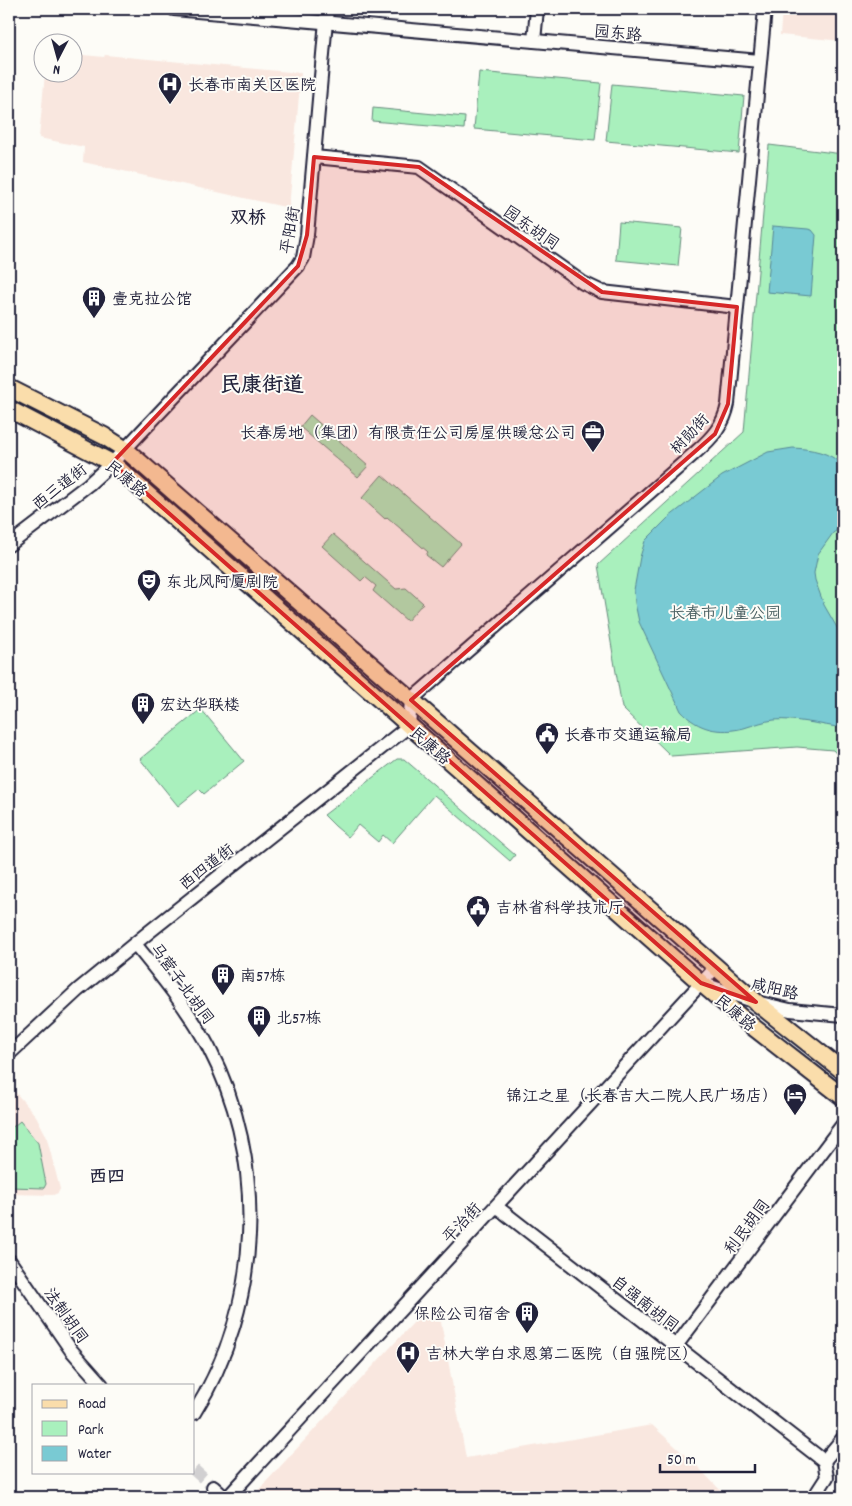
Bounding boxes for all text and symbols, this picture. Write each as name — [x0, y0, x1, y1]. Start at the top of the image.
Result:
street label: 园东路 — [593, 21, 643, 48]
north arrow — [32, 32, 82, 82]
text: N — [52, 59, 61, 79]
hospital icon: 长春市南关区医院 — [157, 71, 183, 105]
place label: 长春市南关区医院 — [188, 75, 316, 98]
street label: 园东胡同 — [498, 201, 563, 257]
street label: 平阳街 — [276, 205, 307, 256]
district label: 双桥 — [230, 207, 266, 232]
building icon: 壹克拉公馆 — [81, 285, 107, 319]
place label: 壹克拉公馆 — [112, 289, 192, 312]
district label: 民康街道 — [220, 372, 304, 402]
street label: 树勋街 — [666, 409, 716, 460]
office icon: 长春房地（集团）有限责任公司房屋供暖总公司 — [580, 419, 606, 453]
place label: 长春房地（集团）有限责任公司房屋供暖总公司 — [240, 423, 576, 446]
street label: 民康路 — [100, 456, 151, 504]
street label: 西三道街 — [28, 459, 93, 517]
theatre icon: 东北风阿厦剧院 — [136, 568, 162, 602]
place label: 东北风阿厦剧院 — [166, 572, 278, 595]
park label: 长春市儿童公园 — [669, 603, 781, 626]
building icon: 宏达华联楼 — [130, 691, 156, 725]
place label: 宏达华联楼 — [160, 695, 240, 718]
public building icon: 长春市交通运输局 — [534, 721, 560, 755]
street label: 民康路 — [404, 722, 455, 771]
place label: 长春市交通运输局 — [564, 725, 692, 748]
street label: 西四道街 — [175, 839, 240, 897]
public building icon: 吉林省科学技术厅 — [465, 894, 491, 928]
place label: 吉林省科学技术厅 — [496, 898, 624, 921]
street label: 马营子北胡同 — [143, 939, 218, 1030]
building icon: 南57栋 — [210, 962, 236, 996]
place label: 南57栋 — [240, 966, 286, 989]
street label: 咸阳路 — [748, 974, 800, 1007]
street label: 民康路 — [709, 990, 760, 1038]
building icon: 北57栋 — [246, 1004, 272, 1038]
place label: 北57栋 — [276, 1008, 322, 1031]
hotel icon: 锦江之星（长春吉大二院人民广场店） — [782, 1082, 808, 1116]
place label: 锦江之星（长春吉大二院人民广场店） — [506, 1086, 778, 1109]
district label: 西四 — [89, 1166, 125, 1191]
street label: 利民胡同 — [720, 1195, 776, 1260]
street label: 平治街 — [438, 1198, 488, 1249]
street label: 自强南胡同 — [606, 1271, 683, 1339]
street label: 法制胡同 — [37, 1284, 93, 1349]
building icon: 保险公司宿舍 — [514, 1300, 540, 1334]
place label: 保险公司宿舍 — [414, 1304, 510, 1327]
hospital icon: 吉林大学白求恩第二医院（自强院区） — [395, 1340, 421, 1374]
place label: 吉林大学白求恩第二医院（自强院区） — [426, 1344, 698, 1367]
legend — [32, 1384, 195, 1474]
text: Road — [78, 1394, 106, 1416]
text: Park — [78, 1420, 104, 1442]
scale bar — [660, 1441, 754, 1473]
text: Water — [78, 1444, 112, 1466]
text: 50 m — [667, 1450, 696, 1472]

